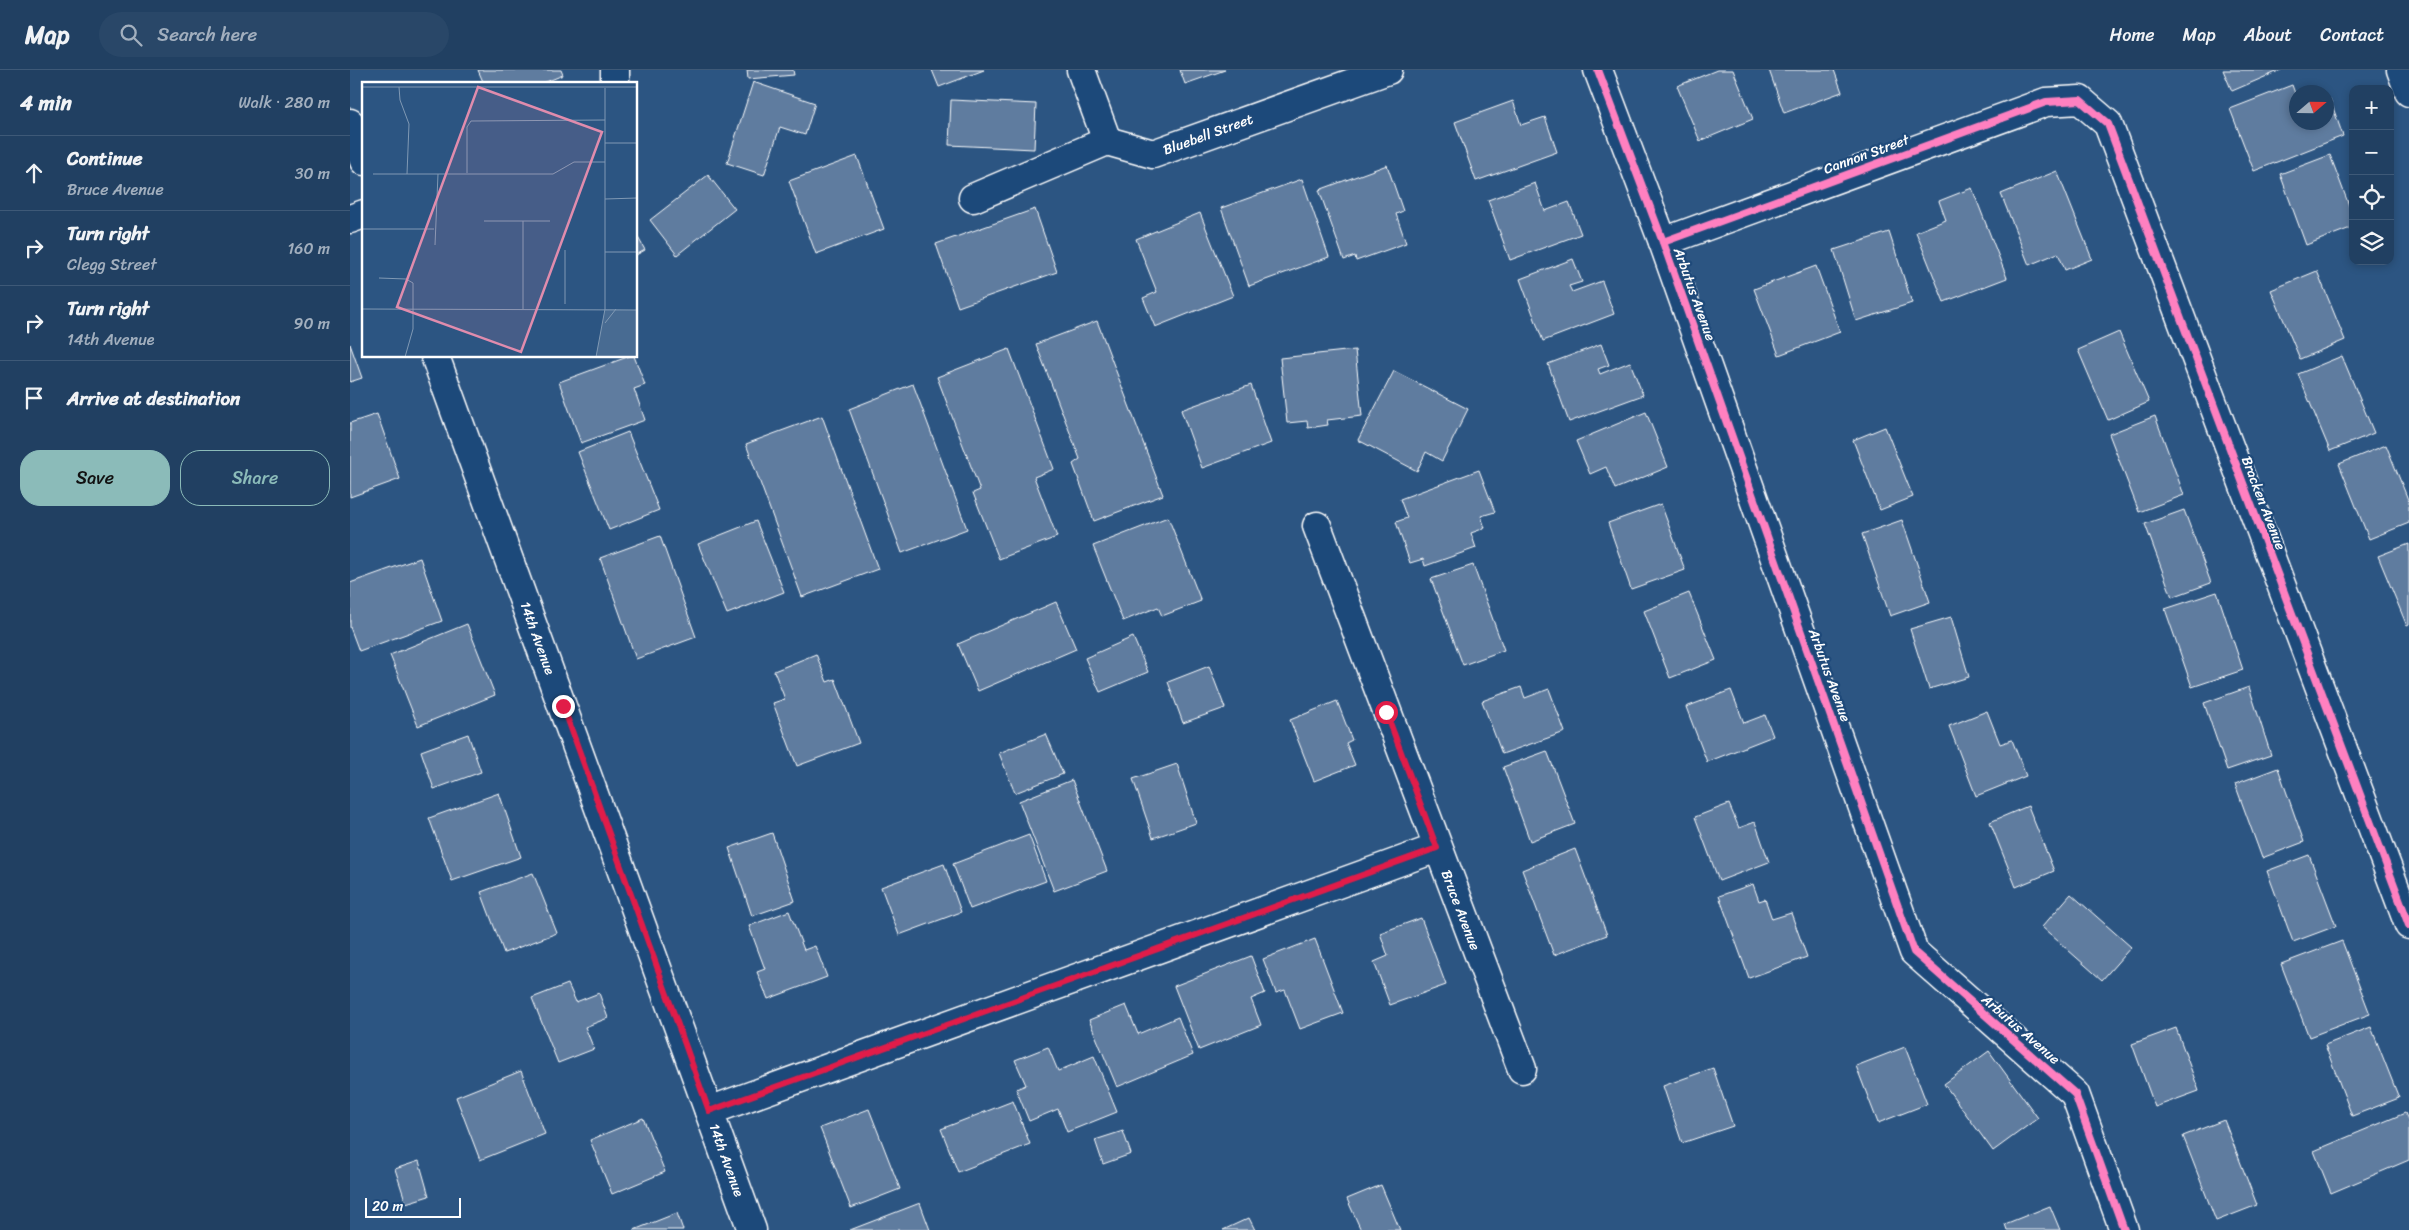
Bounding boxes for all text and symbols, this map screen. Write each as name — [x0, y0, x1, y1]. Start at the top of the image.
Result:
search box — [99, 12, 449, 57]
text: Map — [25, 14, 69, 56]
text: Search here — [157, 18, 257, 51]
text: Home — [2110, 19, 2155, 51]
text: Map — [2183, 19, 2216, 51]
text: About — [2244, 19, 2292, 51]
text: Contact — [2320, 19, 2384, 51]
icon: search — [117, 21, 145, 49]
inset map — [362, 82, 638, 358]
text: 4 min — [20, 84, 72, 122]
north arrow — [2289, 85, 2334, 130]
map controls — [2349, 85, 2394, 265]
button: + — [2349, 85, 2394, 130]
text: Walk · 280 m — [239, 88, 330, 117]
street label: Bluebell Street — [1159, 107, 1257, 162]
street label: Cannon Street — [1820, 127, 1914, 182]
button: − — [2349, 130, 2394, 175]
text: Continue — [67, 142, 143, 175]
icon: ahead — [20, 159, 48, 187]
text: 30 m — [295, 159, 330, 188]
text: Bruce Avenue — [67, 175, 164, 204]
button: locate — [2349, 175, 2394, 220]
text: Turn right — [67, 217, 149, 250]
button: layers — [2349, 220, 2394, 265]
icon: right — [20, 234, 48, 262]
text: 160 m — [287, 234, 330, 263]
street label: Arbutus Avenue — [1666, 243, 1723, 344]
text: Clegg Street — [67, 250, 157, 279]
text: Turn right — [67, 292, 149, 325]
icon: right — [20, 309, 48, 337]
text: 90 m — [294, 309, 330, 338]
text: 14th Avenue — [67, 325, 154, 354]
text: Arrive at destination — [67, 382, 240, 415]
icon: arrive — [20, 384, 48, 412]
button: Save — [20, 450, 170, 506]
button: Share — [180, 450, 330, 506]
street label: Bracken Avenue — [2234, 452, 2293, 554]
street label: 14th Avenue — [513, 598, 562, 679]
street label: Arbutus Avenue — [1801, 624, 1858, 725]
route end — [552, 695, 575, 718]
route start — [1375, 701, 1398, 724]
street label: Bruce Avenue — [1434, 866, 1487, 954]
street label: Arbutus Avenue — [1975, 987, 2066, 1071]
street label: 14th Avenue — [702, 1120, 751, 1201]
text: 20 m — [372, 1194, 403, 1219]
scale bar — [365, 1195, 461, 1218]

